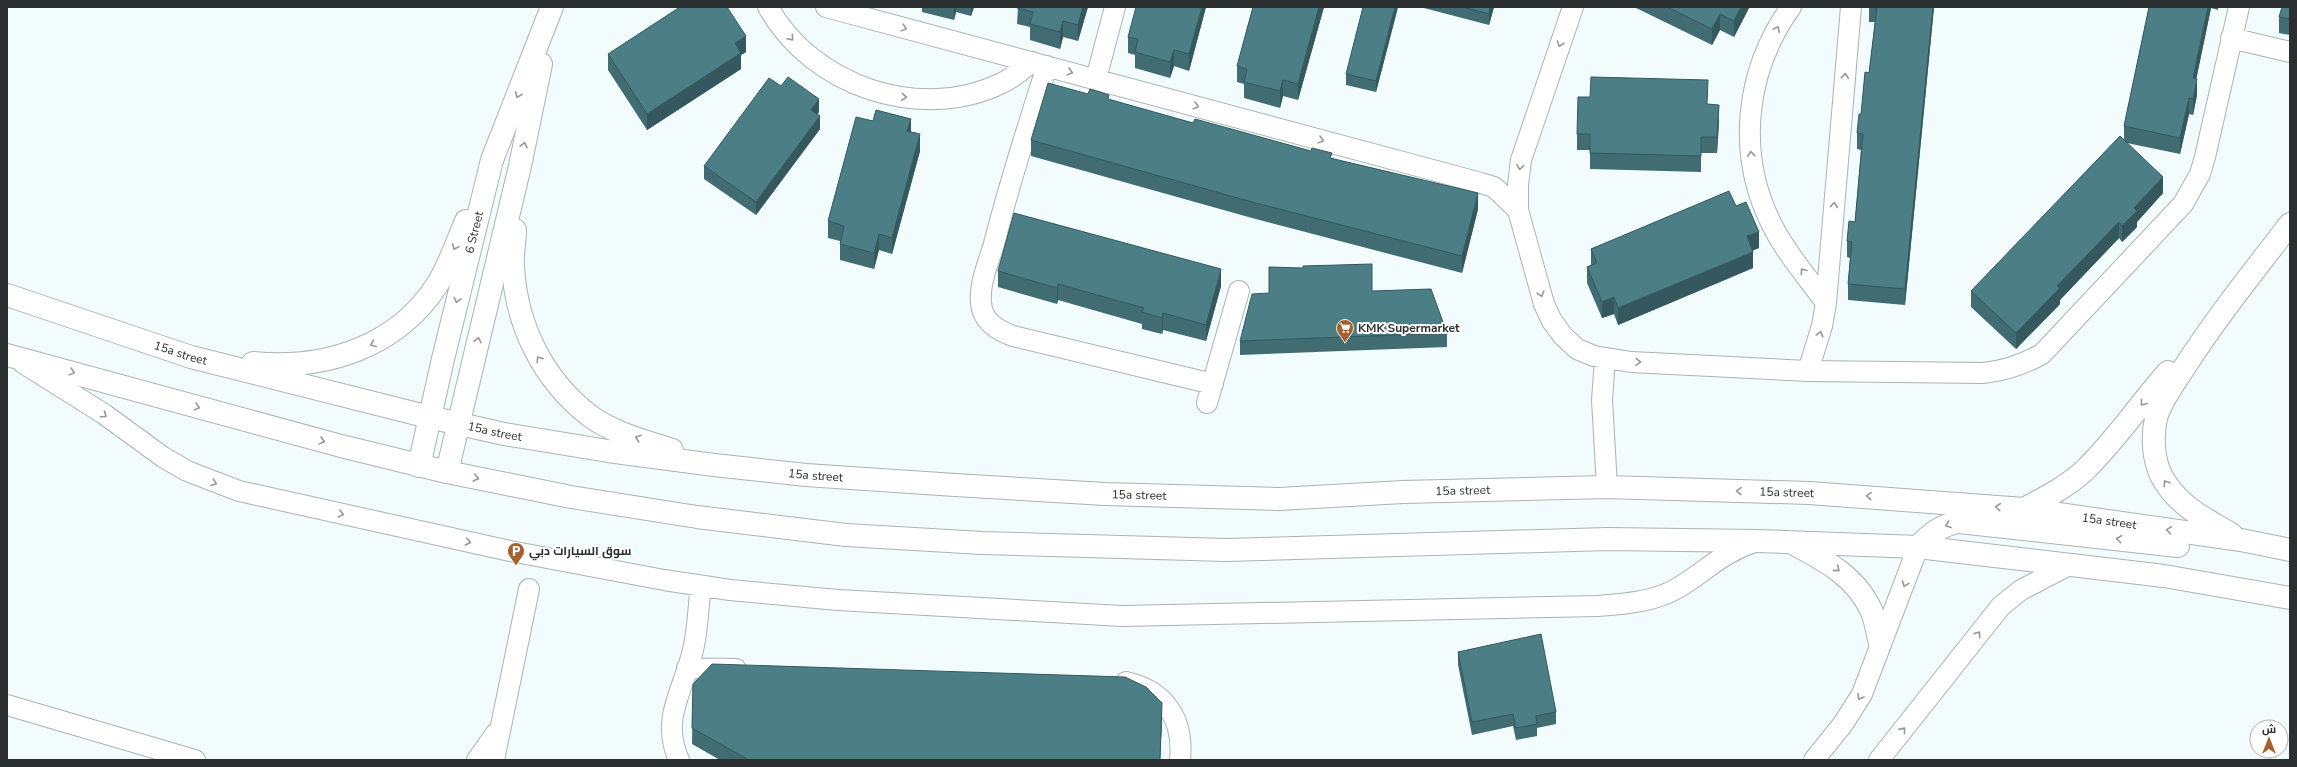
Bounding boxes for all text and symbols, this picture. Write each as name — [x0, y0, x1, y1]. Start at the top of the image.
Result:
one-way arrow — [900, 23, 907, 32]
one-way arrow — [1772, 26, 1779, 33]
one-way arrow — [787, 34, 794, 41]
one-way arrow — [1557, 40, 1565, 47]
one-way arrow — [1067, 68, 1074, 76]
one-way arrow — [1841, 73, 1850, 79]
one-way arrow — [514, 92, 522, 99]
one-way arrow — [901, 93, 907, 102]
one-way arrow — [1192, 101, 1199, 110]
one-way arrow — [1318, 135, 1325, 144]
one-way arrow — [519, 142, 528, 148]
one-way arrow — [1747, 151, 1756, 157]
one-way arrow — [1516, 164, 1525, 170]
one-way arrow — [1830, 202, 1839, 208]
street label: 6 Street — [461, 209, 487, 255]
one-way arrow — [452, 242, 460, 250]
one-way arrow — [1801, 269, 1808, 276]
one-way arrow — [1536, 290, 1545, 297]
one-way arrow — [454, 297, 462, 304]
supermarket icon: KMK Supermarket — [1335, 318, 1355, 343]
place label: KMK Supermarket — [1358, 320, 1460, 336]
one-way arrow — [1815, 331, 1823, 337]
street label: 15a street — [152, 337, 210, 369]
one-way arrow — [474, 337, 482, 343]
one-way arrow — [370, 339, 378, 347]
one-way arrow — [537, 356, 544, 363]
one-way arrow — [1635, 358, 1641, 367]
one-way arrow — [68, 368, 75, 376]
one-way arrow — [2140, 399, 2147, 406]
one-way arrow — [193, 402, 200, 411]
one-way arrow — [100, 410, 107, 417]
street label: 15a street — [466, 418, 524, 445]
one-way arrow — [635, 435, 642, 443]
one-way arrow — [319, 436, 326, 445]
street label: 15a street — [787, 465, 844, 486]
one-way arrow — [473, 473, 479, 481]
one-way arrow — [211, 478, 218, 486]
one-way arrow — [2163, 480, 2171, 487]
street label: 15a street — [1435, 482, 1491, 499]
street label: 15a street — [1759, 484, 1816, 501]
street label: 15a street — [1111, 486, 1168, 504]
one-way arrow — [1736, 486, 1742, 495]
one-way arrow — [1866, 492, 1872, 501]
one-way arrow — [1995, 502, 2001, 511]
one-way arrow — [338, 509, 344, 517]
street label: 15a street — [2081, 509, 2138, 533]
one-way arrow — [1945, 520, 1952, 528]
one-way arrow — [2166, 526, 2172, 535]
one-way arrow — [2116, 535, 2122, 544]
one-way arrow — [464, 537, 471, 545]
parking icon: سوق السيارات دبي — [506, 541, 526, 566]
place label: سوق السيارات دبي — [529, 543, 631, 561]
one-way arrow — [1832, 564, 1839, 571]
one-way arrow — [1901, 580, 1909, 587]
one-way arrow — [1973, 631, 1980, 638]
one-way arrow — [1857, 693, 1864, 700]
north arrow — [2249, 719, 2289, 759]
text: ش — [2262, 722, 2276, 737]
one-way arrow — [1899, 727, 1906, 734]

